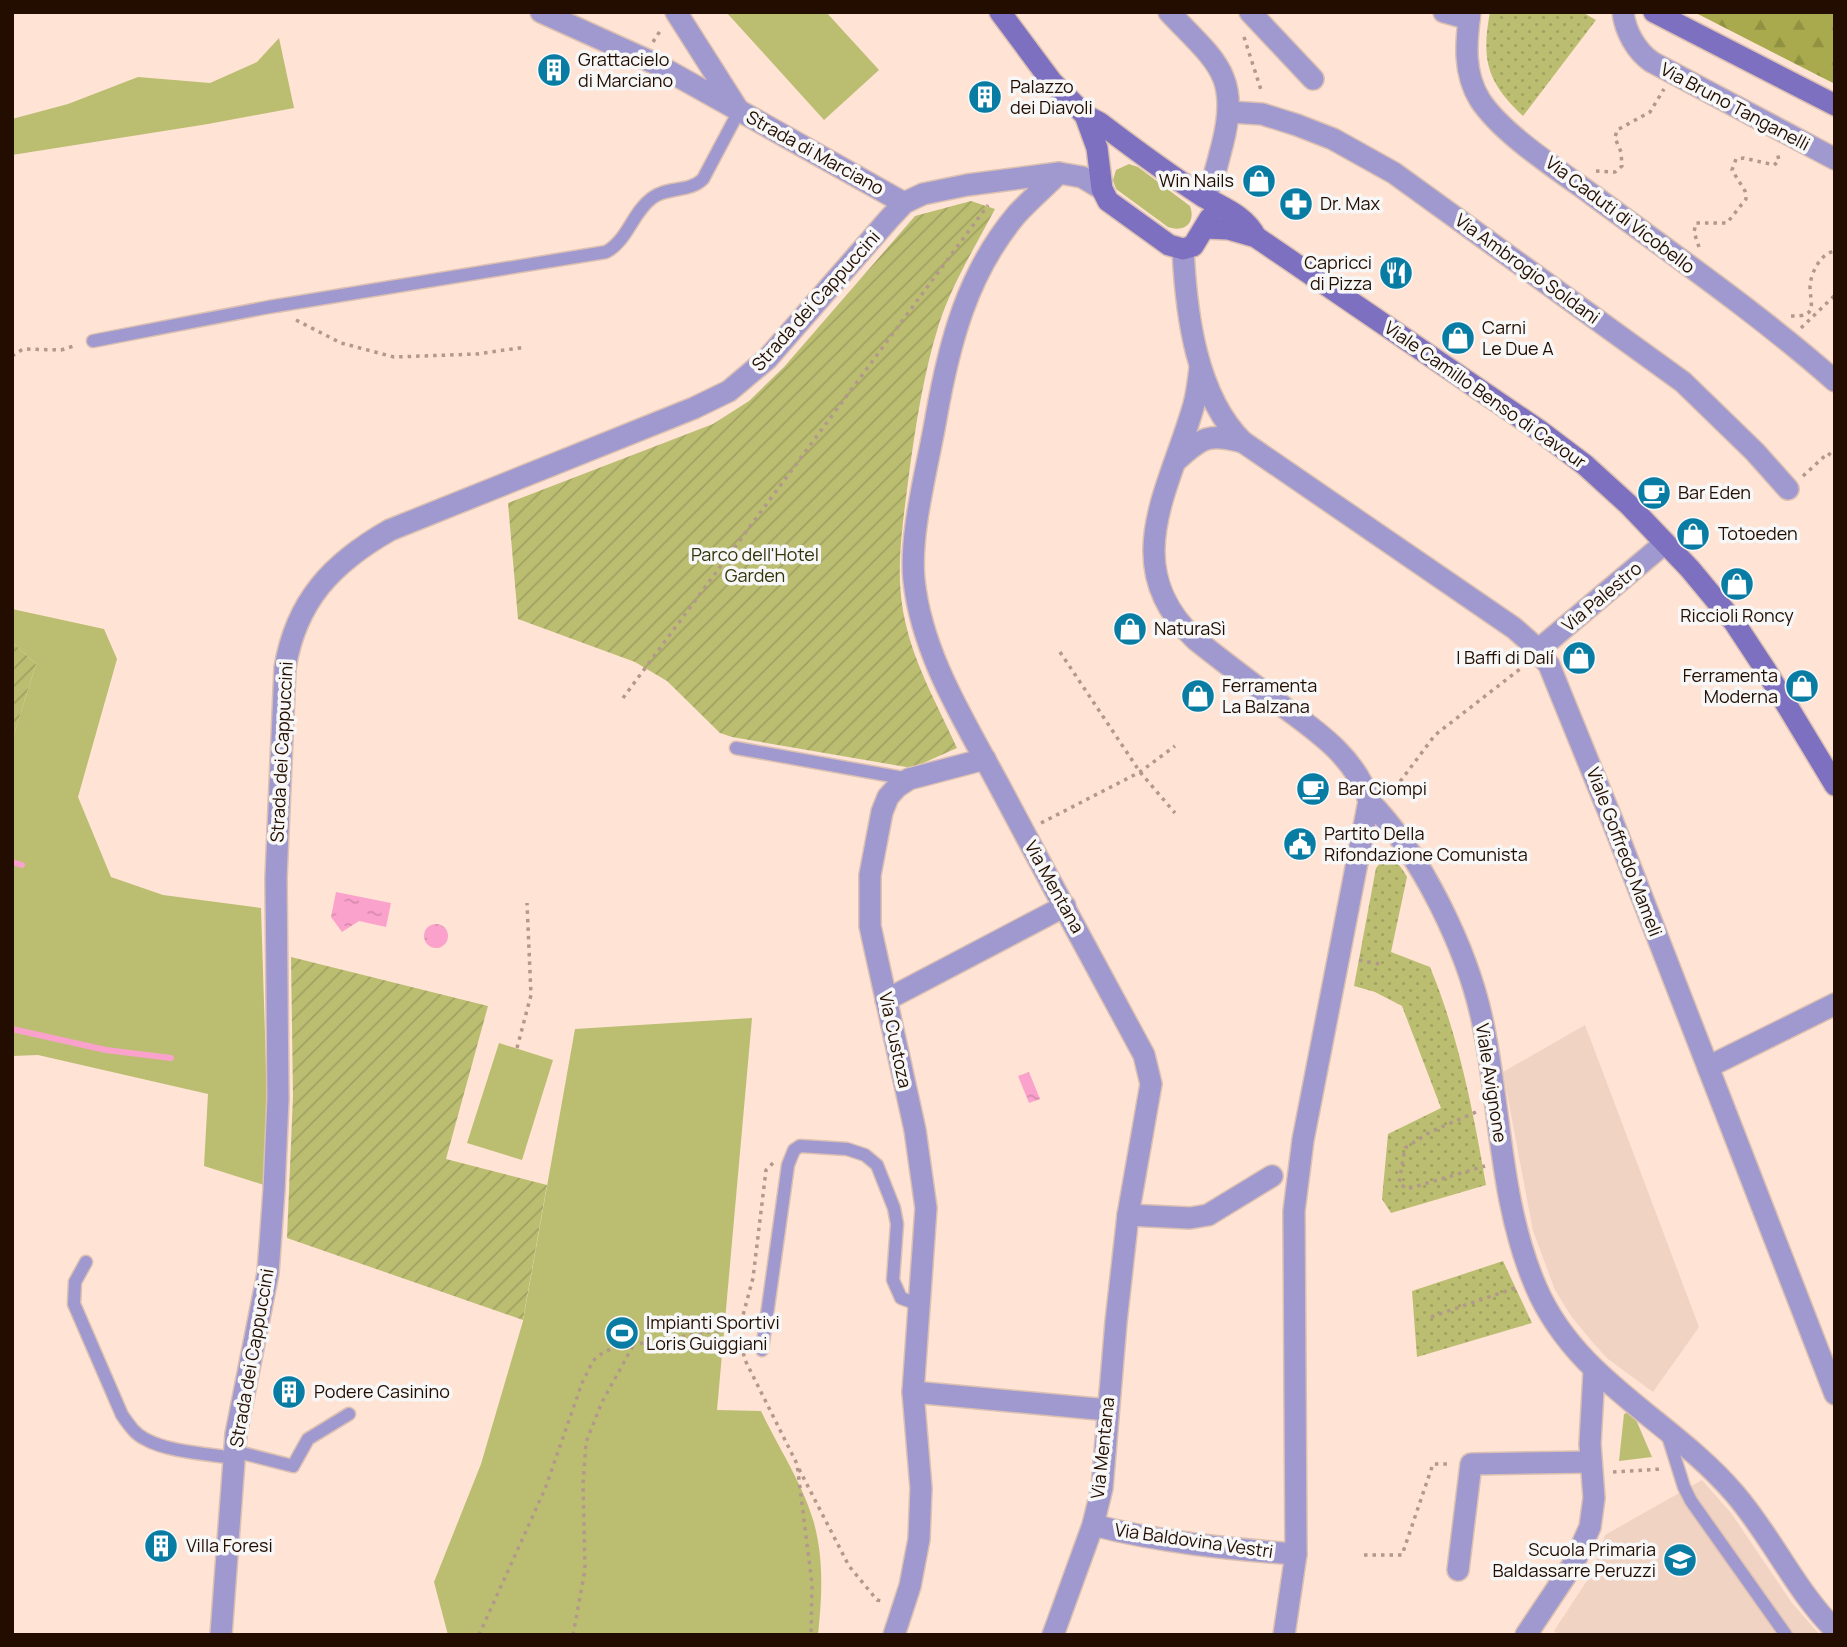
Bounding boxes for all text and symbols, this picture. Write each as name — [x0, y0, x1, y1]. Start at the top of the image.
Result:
place label: Grattacielo di Marciano — [578, 47, 673, 92]
building icon: Grattacielo di Marciano — [535, 51, 573, 89]
street label: Via Bruno Tanganelli — [1657, 57, 1814, 156]
place label: Palazzo dei Diavoli — [1010, 74, 1093, 119]
building icon: Palazzo dei Diavoli — [966, 78, 1004, 116]
street label: Strada di Marciano — [742, 104, 889, 200]
street label: Via Caduti di Vicobello — [1541, 150, 1700, 278]
shop icon: Win Nails — [1240, 162, 1278, 200]
place label: Win Nails — [1159, 168, 1234, 192]
pharmacy icon: Dr. Max — [1277, 185, 1315, 223]
place label: Dr. Max — [1320, 191, 1380, 215]
street label: Via Ambrogio Soldani — [1450, 208, 1605, 329]
street label: Strada dei Cappuccini — [746, 225, 885, 376]
place label: Capricci di Pizza — [1304, 250, 1372, 295]
restaurant icon: Capricci di Pizza — [1377, 254, 1415, 292]
street label: Viale Camillo Benso di Cavour — [1380, 315, 1592, 474]
place label: Carni Le Due A — [1482, 315, 1554, 360]
shop icon: Carni Le Due A — [1439, 319, 1477, 357]
cafe icon: Bar Eden — [1635, 474, 1673, 512]
place label: Bar Eden — [1678, 480, 1751, 504]
shop icon: Totoeden — [1674, 515, 1712, 553]
place label: Totoeden — [1718, 521, 1798, 545]
park label: Parco dell'Hotel Garden — [691, 542, 819, 587]
street label: Via Palestro — [1556, 556, 1646, 637]
shop icon: Riccioli Roncy — [1718, 565, 1756, 603]
place label: Riccioli Roncy — [1680, 603, 1794, 627]
shop icon: NaturaSì — [1111, 610, 1149, 648]
place label: NaturaSì — [1154, 616, 1226, 640]
shop icon: I Baffi di Dalí — [1560, 639, 1598, 677]
place label: I Baffi di Dalí — [1456, 645, 1554, 669]
street label: Strada dei Cappuccini — [264, 661, 298, 843]
place label: Ferramenta Moderna — [1683, 663, 1778, 708]
shop icon: Ferramenta Moderna — [1783, 667, 1821, 705]
place label: Ferramenta La Balzana — [1222, 673, 1317, 718]
shop icon: Ferramenta La Balzana — [1179, 677, 1217, 715]
street label: Viale Goffredo Mameli — [1582, 764, 1668, 940]
cafe icon: Bar Ciompi — [1294, 770, 1332, 808]
place label: Bar Ciompi — [1338, 776, 1427, 800]
place label: Partito Della Rifondazione Comunista — [1324, 821, 1528, 866]
public building icon: Partito Della Rifondazione Comunista — [1281, 825, 1319, 863]
street label: Via Mentana — [1020, 836, 1090, 937]
street label: Via Custoza — [874, 990, 918, 1090]
street label: Viale Avignone — [1471, 1022, 1513, 1144]
street label: Strada dei Cappuccini — [223, 1267, 279, 1449]
place label: Impianti Sportivi Loris Guiggiani — [646, 1310, 780, 1355]
sports icon: Impianti Sportivi Loris Guiggiani — [603, 1314, 641, 1352]
building icon: Podere Casinino — [270, 1373, 308, 1411]
place label: Podere Casinino — [314, 1379, 450, 1403]
street label: Via Mentana — [1085, 1396, 1119, 1500]
street label: Via Baldovina Vestri — [1113, 1517, 1275, 1563]
building icon: Villa Foresi — [142, 1527, 180, 1565]
place label: Villa Foresi — [186, 1533, 273, 1557]
place label: Scuola Primaria Baldassarre Peruzzi — [1493, 1537, 1656, 1582]
school or university icon: Scuola Primaria Baldassarre Peruzzi — [1661, 1541, 1699, 1579]

